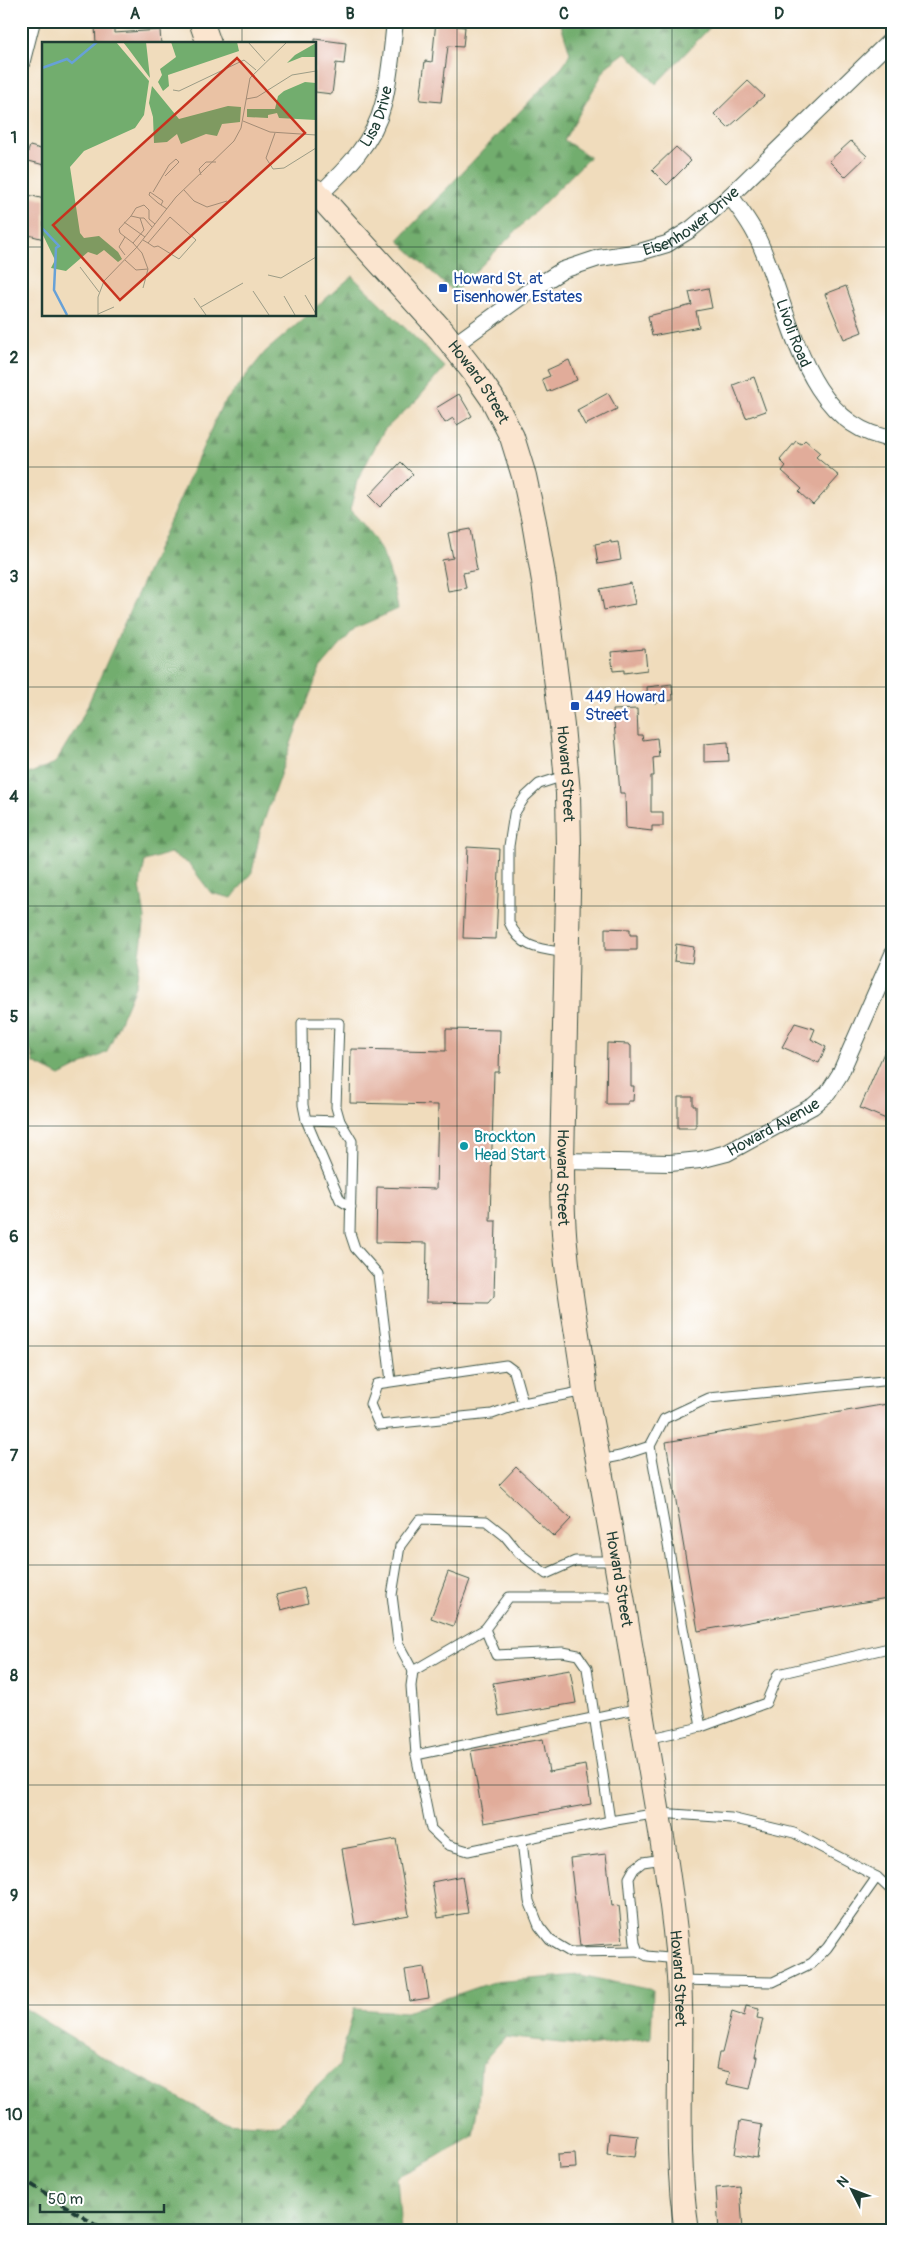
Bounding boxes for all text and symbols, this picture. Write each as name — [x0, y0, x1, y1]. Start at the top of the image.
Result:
text: A — [130, 4, 141, 24]
text: B — [345, 4, 355, 24]
text: C — [559, 4, 569, 24]
text: D — [774, 4, 784, 24]
inset map — [42, 42, 316, 316]
street label: Lisa Drive — [356, 84, 397, 151]
text: 1 — [11, 128, 17, 148]
street label: Eisenhower Drive — [641, 182, 744, 261]
place label: Howard St. at Eisenhower Estates — [453, 269, 582, 307]
marker: Howard St. at Eisenhower Estates — [437, 282, 449, 294]
street label: Livoli Road — [771, 296, 816, 371]
street label: Howard Street — [443, 336, 514, 428]
text: 2 — [10, 348, 19, 368]
text: 3 — [10, 567, 19, 587]
place label: 449 Howard Street — [585, 687, 665, 725]
marker: 449 Howard Street — [569, 700, 581, 712]
street label: Howard Street — [552, 724, 579, 823]
text: 4 — [9, 787, 19, 807]
text: 5 — [10, 1007, 19, 1027]
street label: Howard Avenue — [724, 1094, 824, 1161]
place label: Brockton Head Start — [474, 1127, 546, 1165]
street label: Howard Street — [552, 1129, 573, 1227]
marker: Brockton Head Start — [458, 1140, 470, 1152]
text: 6 — [9, 1227, 19, 1247]
text: 7 — [10, 1446, 19, 1466]
street label: Howard Street — [601, 1529, 637, 1629]
text: 8 — [10, 1666, 18, 1686]
text: 9 — [10, 1886, 18, 1906]
street label: Howard Street — [665, 1929, 690, 2027]
text: 10 — [5, 2105, 23, 2125]
north arrow — [826, 2164, 876, 2214]
text: N — [833, 2172, 852, 2191]
scale bar — [40, 2182, 164, 2214]
text: 50 m — [48, 2190, 83, 2209]

